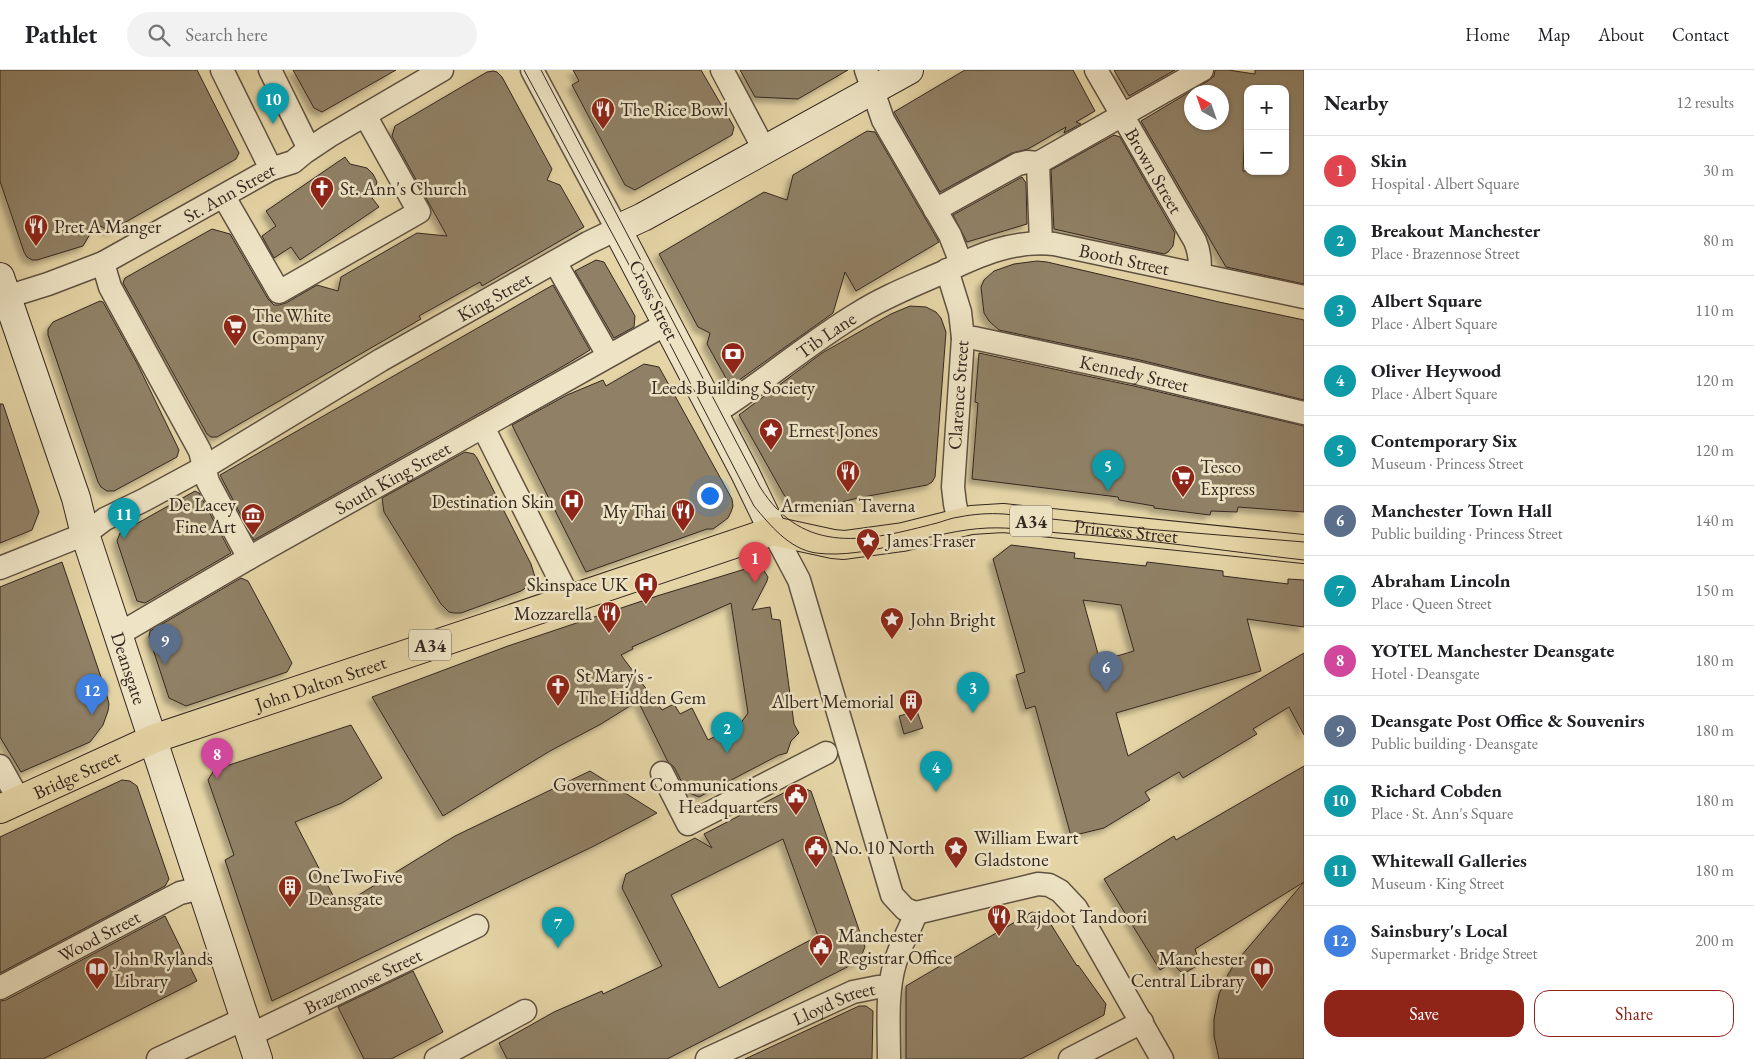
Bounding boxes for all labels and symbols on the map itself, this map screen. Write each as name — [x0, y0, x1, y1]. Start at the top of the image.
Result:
pin: 10 — [257, 83, 289, 124]
north arrow — [1184, 85, 1229, 130]
restaurant icon: The Rice Bowl — [590, 96, 616, 130]
place label: The Rice Bowl — [620, 97, 729, 122]
street label: Brown Street — [1119, 123, 1189, 218]
street label: St. Ann Street — [179, 156, 278, 228]
church icon: St. Ann's Church — [309, 175, 335, 209]
place label: St. Ann's Church — [340, 176, 467, 201]
restaurant icon: Pret A Manger — [23, 213, 49, 247]
place label: Pret A Manger — [54, 214, 162, 239]
street label: Booth Street — [1077, 237, 1172, 281]
street label: Cross Street — [623, 256, 685, 344]
street label: King Street — [452, 265, 536, 327]
place label: The White Company — [252, 303, 331, 350]
street label: Tib Lane — [791, 305, 860, 364]
supermarket icon: The White Company — [222, 313, 248, 347]
street label: Clarence Street — [942, 339, 974, 451]
bank icon: Leeds Building Society — [720, 341, 746, 375]
street label: Kennedy Street — [1077, 349, 1191, 397]
place label: Leeds Building Society — [651, 375, 816, 400]
place icon: Ernest Jones — [758, 417, 784, 451]
place label: Ernest Jones — [788, 418, 878, 443]
street label: South King Street — [330, 435, 455, 520]
pin: 5 — [1092, 450, 1124, 491]
place label: Tesco Express — [1200, 454, 1255, 501]
restaurant icon: Armenian Taverna — [835, 459, 861, 493]
supermarket icon: Tesco Express — [1170, 464, 1196, 498]
your location — [697, 483, 723, 509]
hospital icon: Destination Skin — [559, 488, 585, 522]
place label: Destination Skin — [432, 489, 554, 514]
place label: De Lacey Fine Art — [169, 492, 237, 539]
place label: Armenian Taverna — [780, 493, 916, 518]
pin: 11 — [108, 498, 140, 539]
restaurant icon: My Thai — [670, 498, 696, 532]
place label: My Thai — [603, 499, 666, 524]
museum icon: De Lacey Fine Art — [240, 502, 266, 536]
road number: A34 — [1010, 506, 1052, 536]
street label: Princess Street — [1073, 513, 1179, 548]
place icon: James Fraser — [855, 527, 881, 561]
place label: James Fraser — [884, 528, 976, 553]
pin: 1 — [739, 542, 771, 583]
hospital icon: Skinspace UK — [633, 571, 659, 605]
place label: Skinspace UK — [527, 572, 629, 597]
restaurant icon: Mozzarella — [596, 600, 622, 634]
place label: Mozzarella — [514, 601, 592, 626]
place icon: John Bright — [879, 606, 905, 640]
place label: John Bright — [908, 607, 995, 632]
pin: 9 — [149, 624, 181, 665]
street label: Deansgate — [106, 629, 153, 708]
road number: A34 — [409, 630, 451, 660]
street label: John Dalton Street — [250, 649, 389, 717]
pin: 6 — [1090, 651, 1122, 692]
place label: St Mary's - The Hidden Gem — [576, 663, 707, 710]
pin: 3 — [957, 672, 989, 713]
church icon: St Mary's - The Hidden Gem — [545, 673, 571, 707]
pin: 12 — [76, 674, 108, 715]
building icon: Albert Memorial — [898, 688, 924, 722]
place label: Albert Memorial — [771, 689, 894, 714]
pin: 2 — [711, 712, 743, 753]
pin: 8 — [201, 738, 233, 779]
street label: Bridge Street — [29, 743, 124, 805]
pin: 4 — [920, 751, 952, 792]
place label: Government Communications Headquarters — [553, 772, 778, 819]
public building icon: Government Communications Headquarters — [783, 782, 809, 816]
place label: William Ewart Gladstone — [974, 825, 1078, 872]
public building icon: No. 10 North — [803, 834, 829, 868]
place label: No. 10 North — [834, 835, 935, 860]
place icon: William Ewart Gladstone — [943, 835, 969, 869]
place label: OneTwoFive Deansgate — [308, 864, 402, 911]
building icon: OneTwoFive Deansgate — [277, 874, 303, 908]
restaurant icon: Rajdoot Tandoori — [986, 903, 1012, 937]
street label: Wood Street — [54, 904, 145, 968]
place label: Rajdoot Tandoori — [1016, 904, 1148, 929]
pin: 7 — [542, 907, 574, 948]
place label: Manchester Registrar Office — [838, 923, 952, 970]
public building icon: Manchester Registrar Office — [808, 933, 834, 967]
street label: Brazennose Street — [300, 942, 426, 1020]
place label: John Rylands Library — [112, 946, 213, 993]
place label: Manchester Central Library — [1131, 946, 1245, 993]
library icon: John Rylands Library — [84, 956, 110, 990]
library icon: Manchester Central Library — [1249, 956, 1275, 990]
street label: Lloyd Street — [788, 975, 877, 1031]

